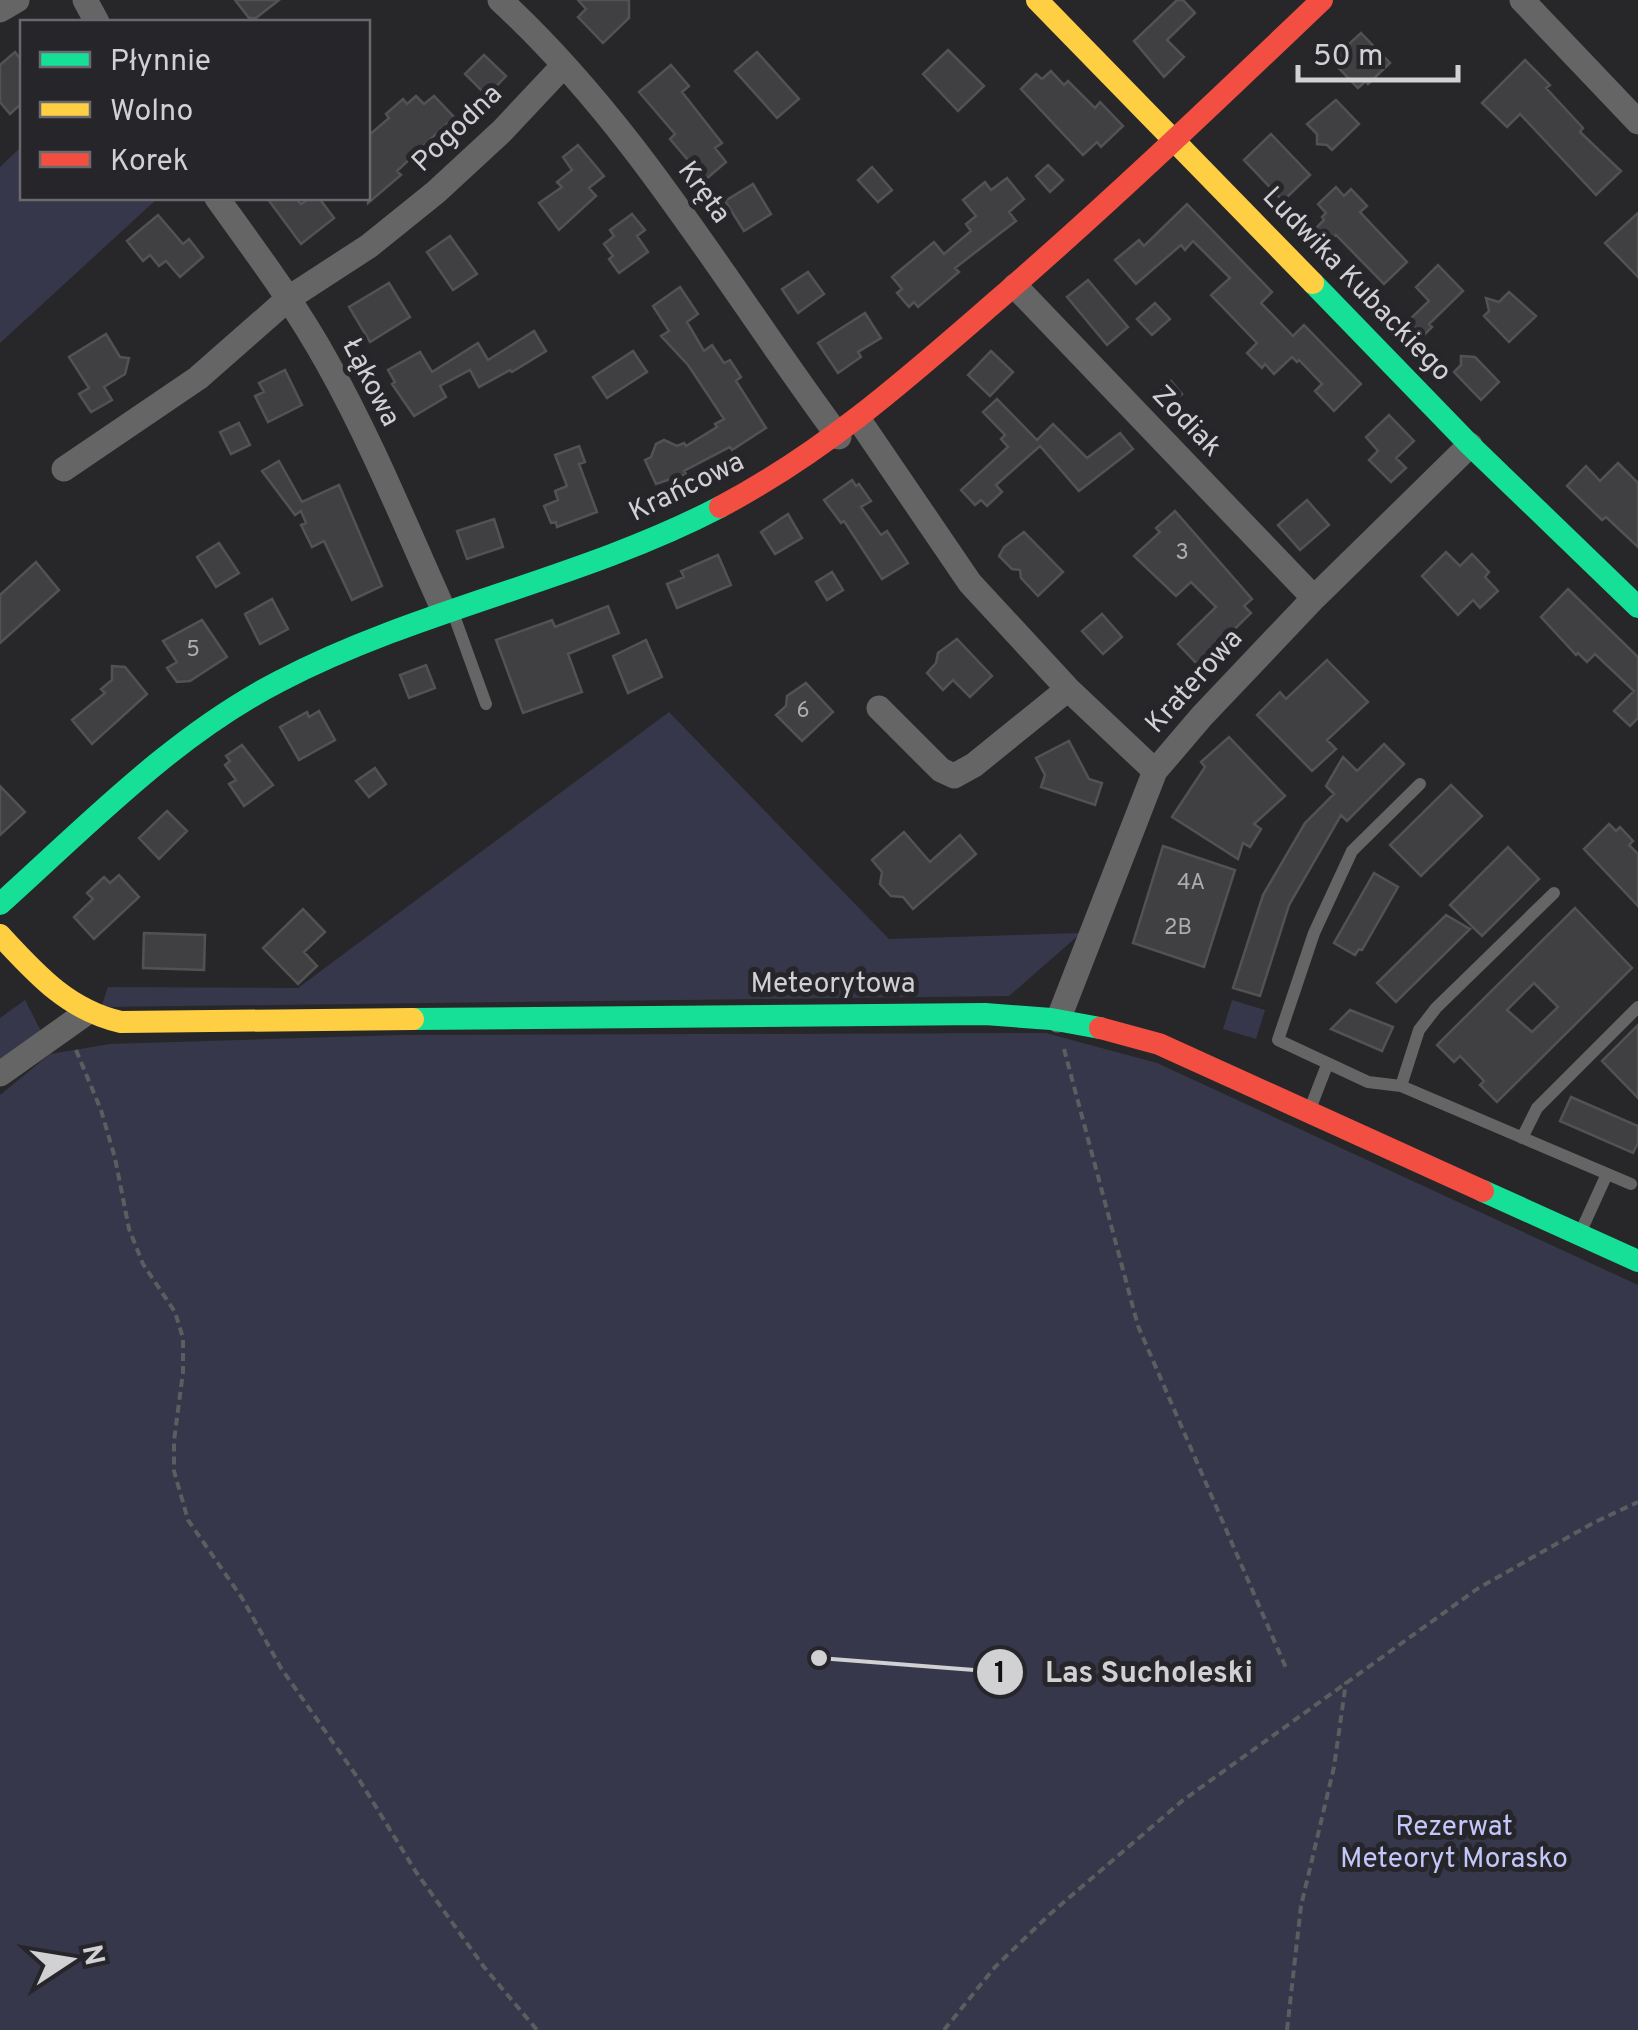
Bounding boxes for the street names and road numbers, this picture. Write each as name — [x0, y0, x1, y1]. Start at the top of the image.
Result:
street label: Pogodna — [405, 77, 511, 181]
street label: Kręta — [668, 155, 738, 231]
street label: Ludwika Kubackiego — [1254, 180, 1458, 390]
street label: Łąkowa — [333, 333, 407, 433]
street label: Zodiak — [1143, 379, 1229, 465]
street label: Krańcowa — [624, 445, 750, 531]
street label: Kraterowa — [1139, 622, 1251, 742]
street label: Meteorytowa — [750, 967, 916, 1003]

